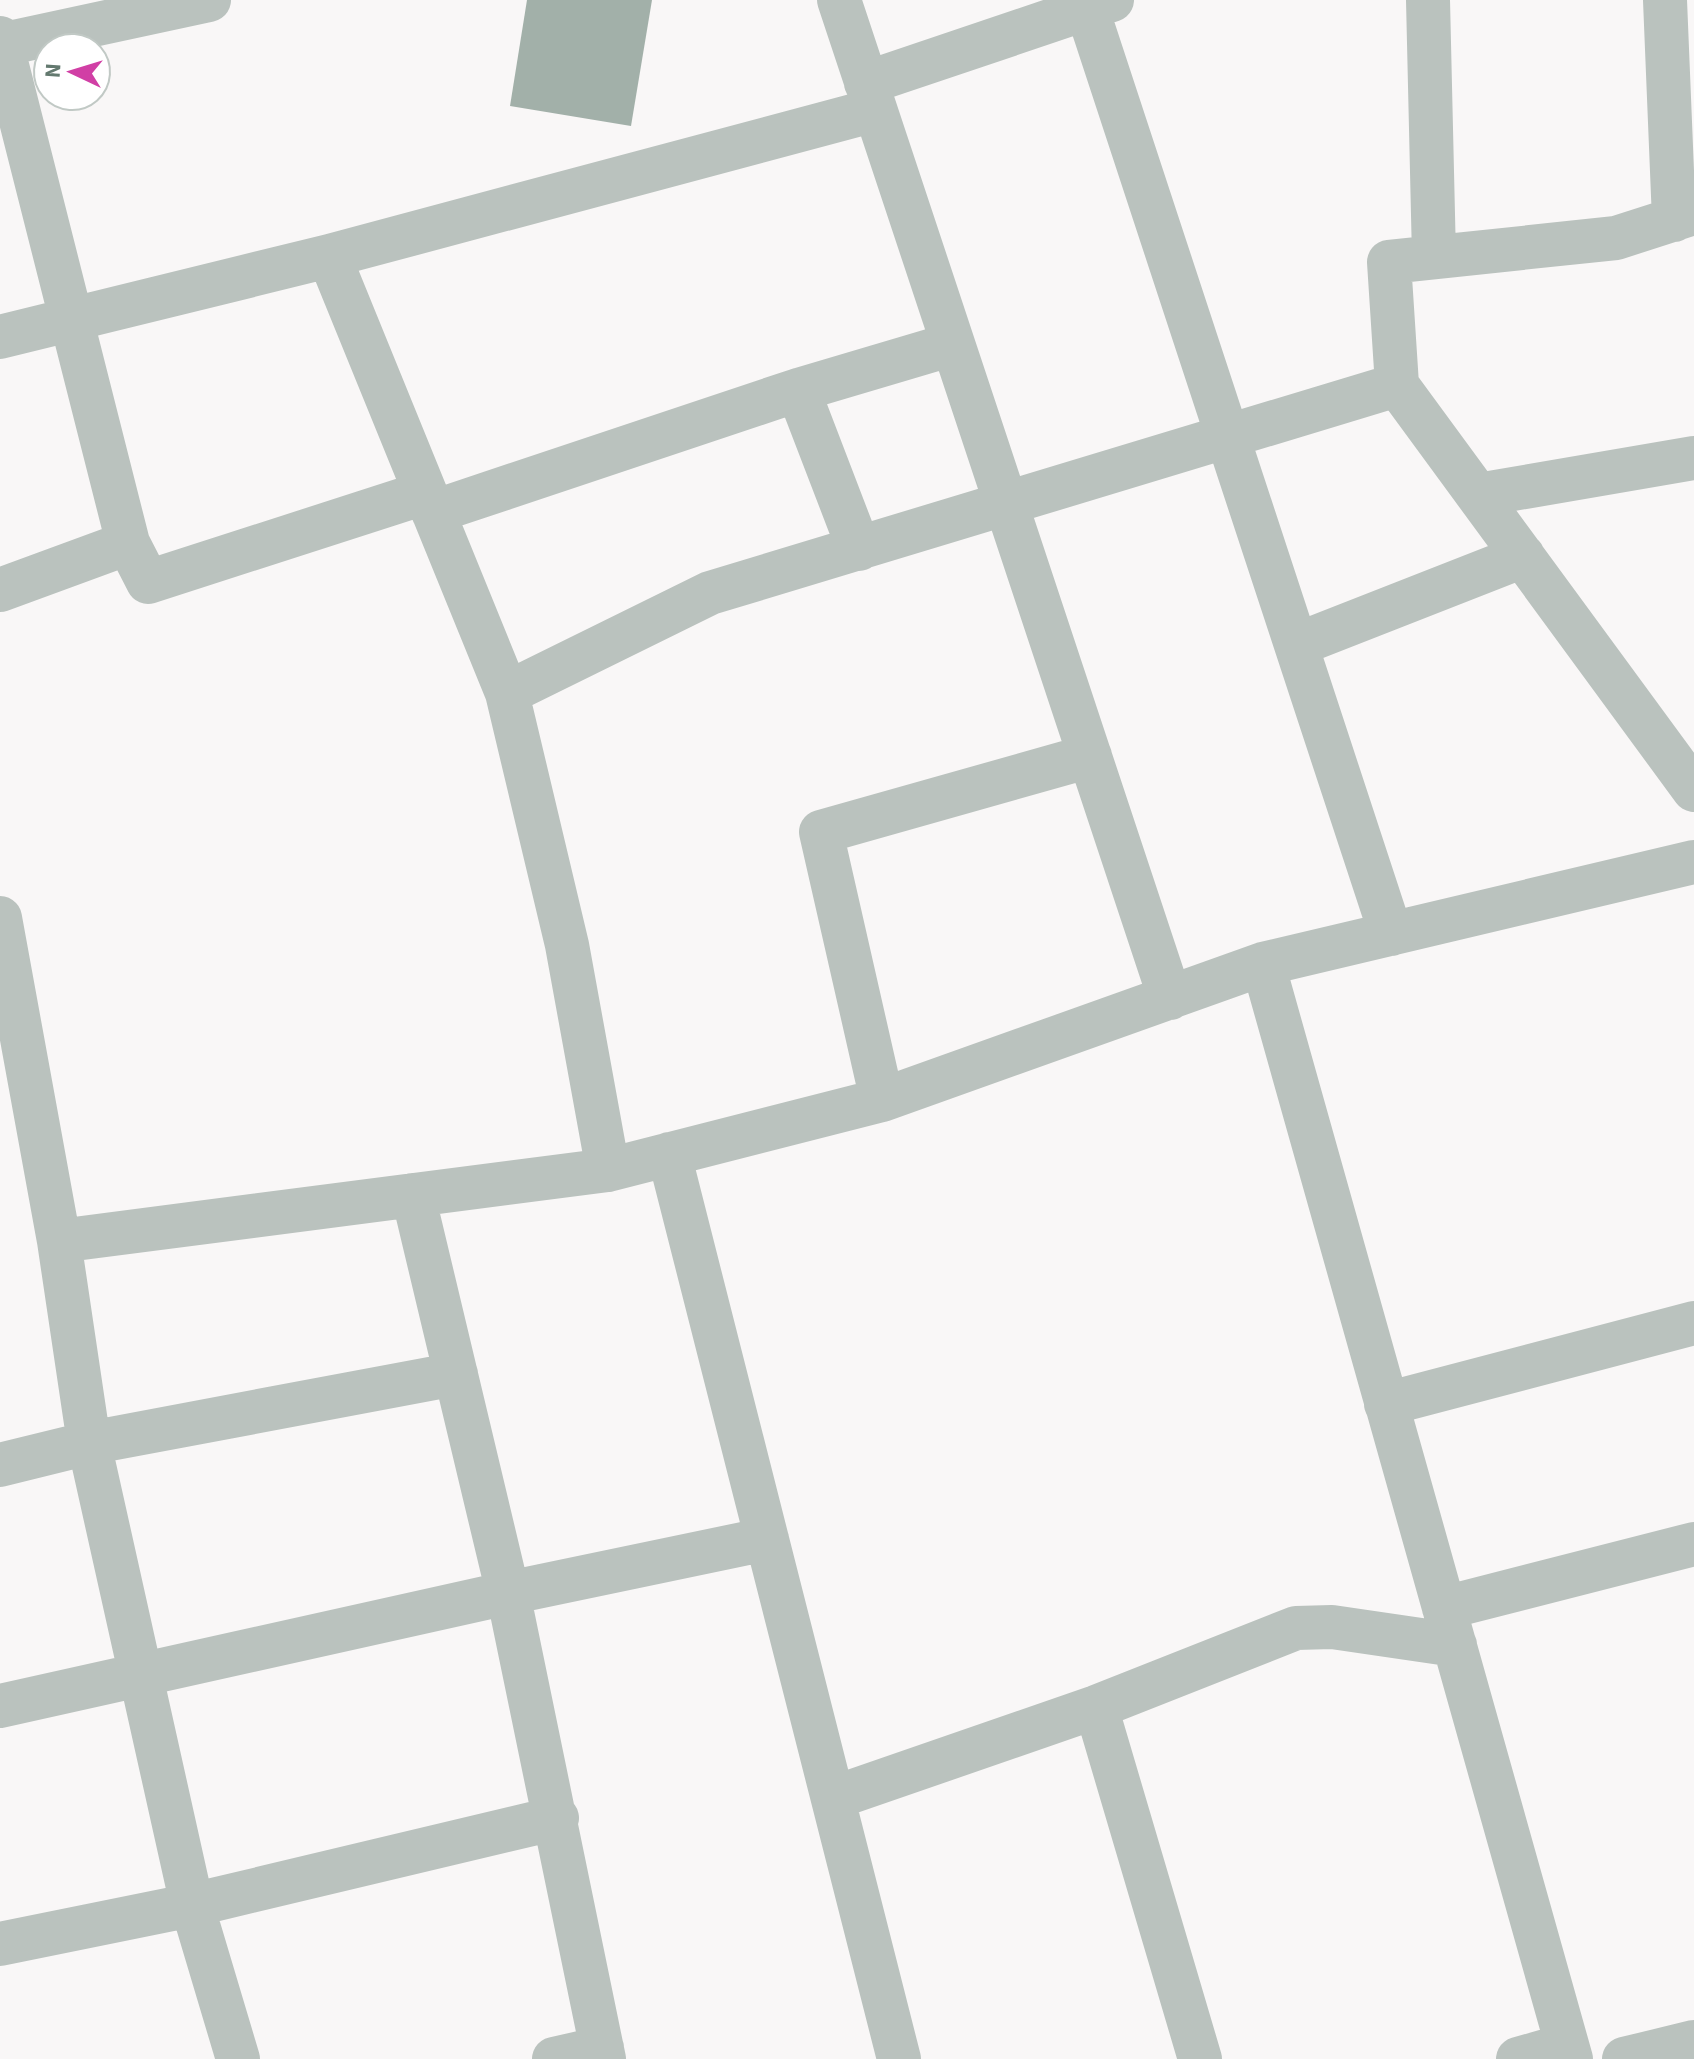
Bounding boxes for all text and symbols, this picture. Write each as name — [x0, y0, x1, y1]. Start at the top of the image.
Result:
north arrow — [32, 32, 112, 112]
text: N — [37, 62, 70, 79]

